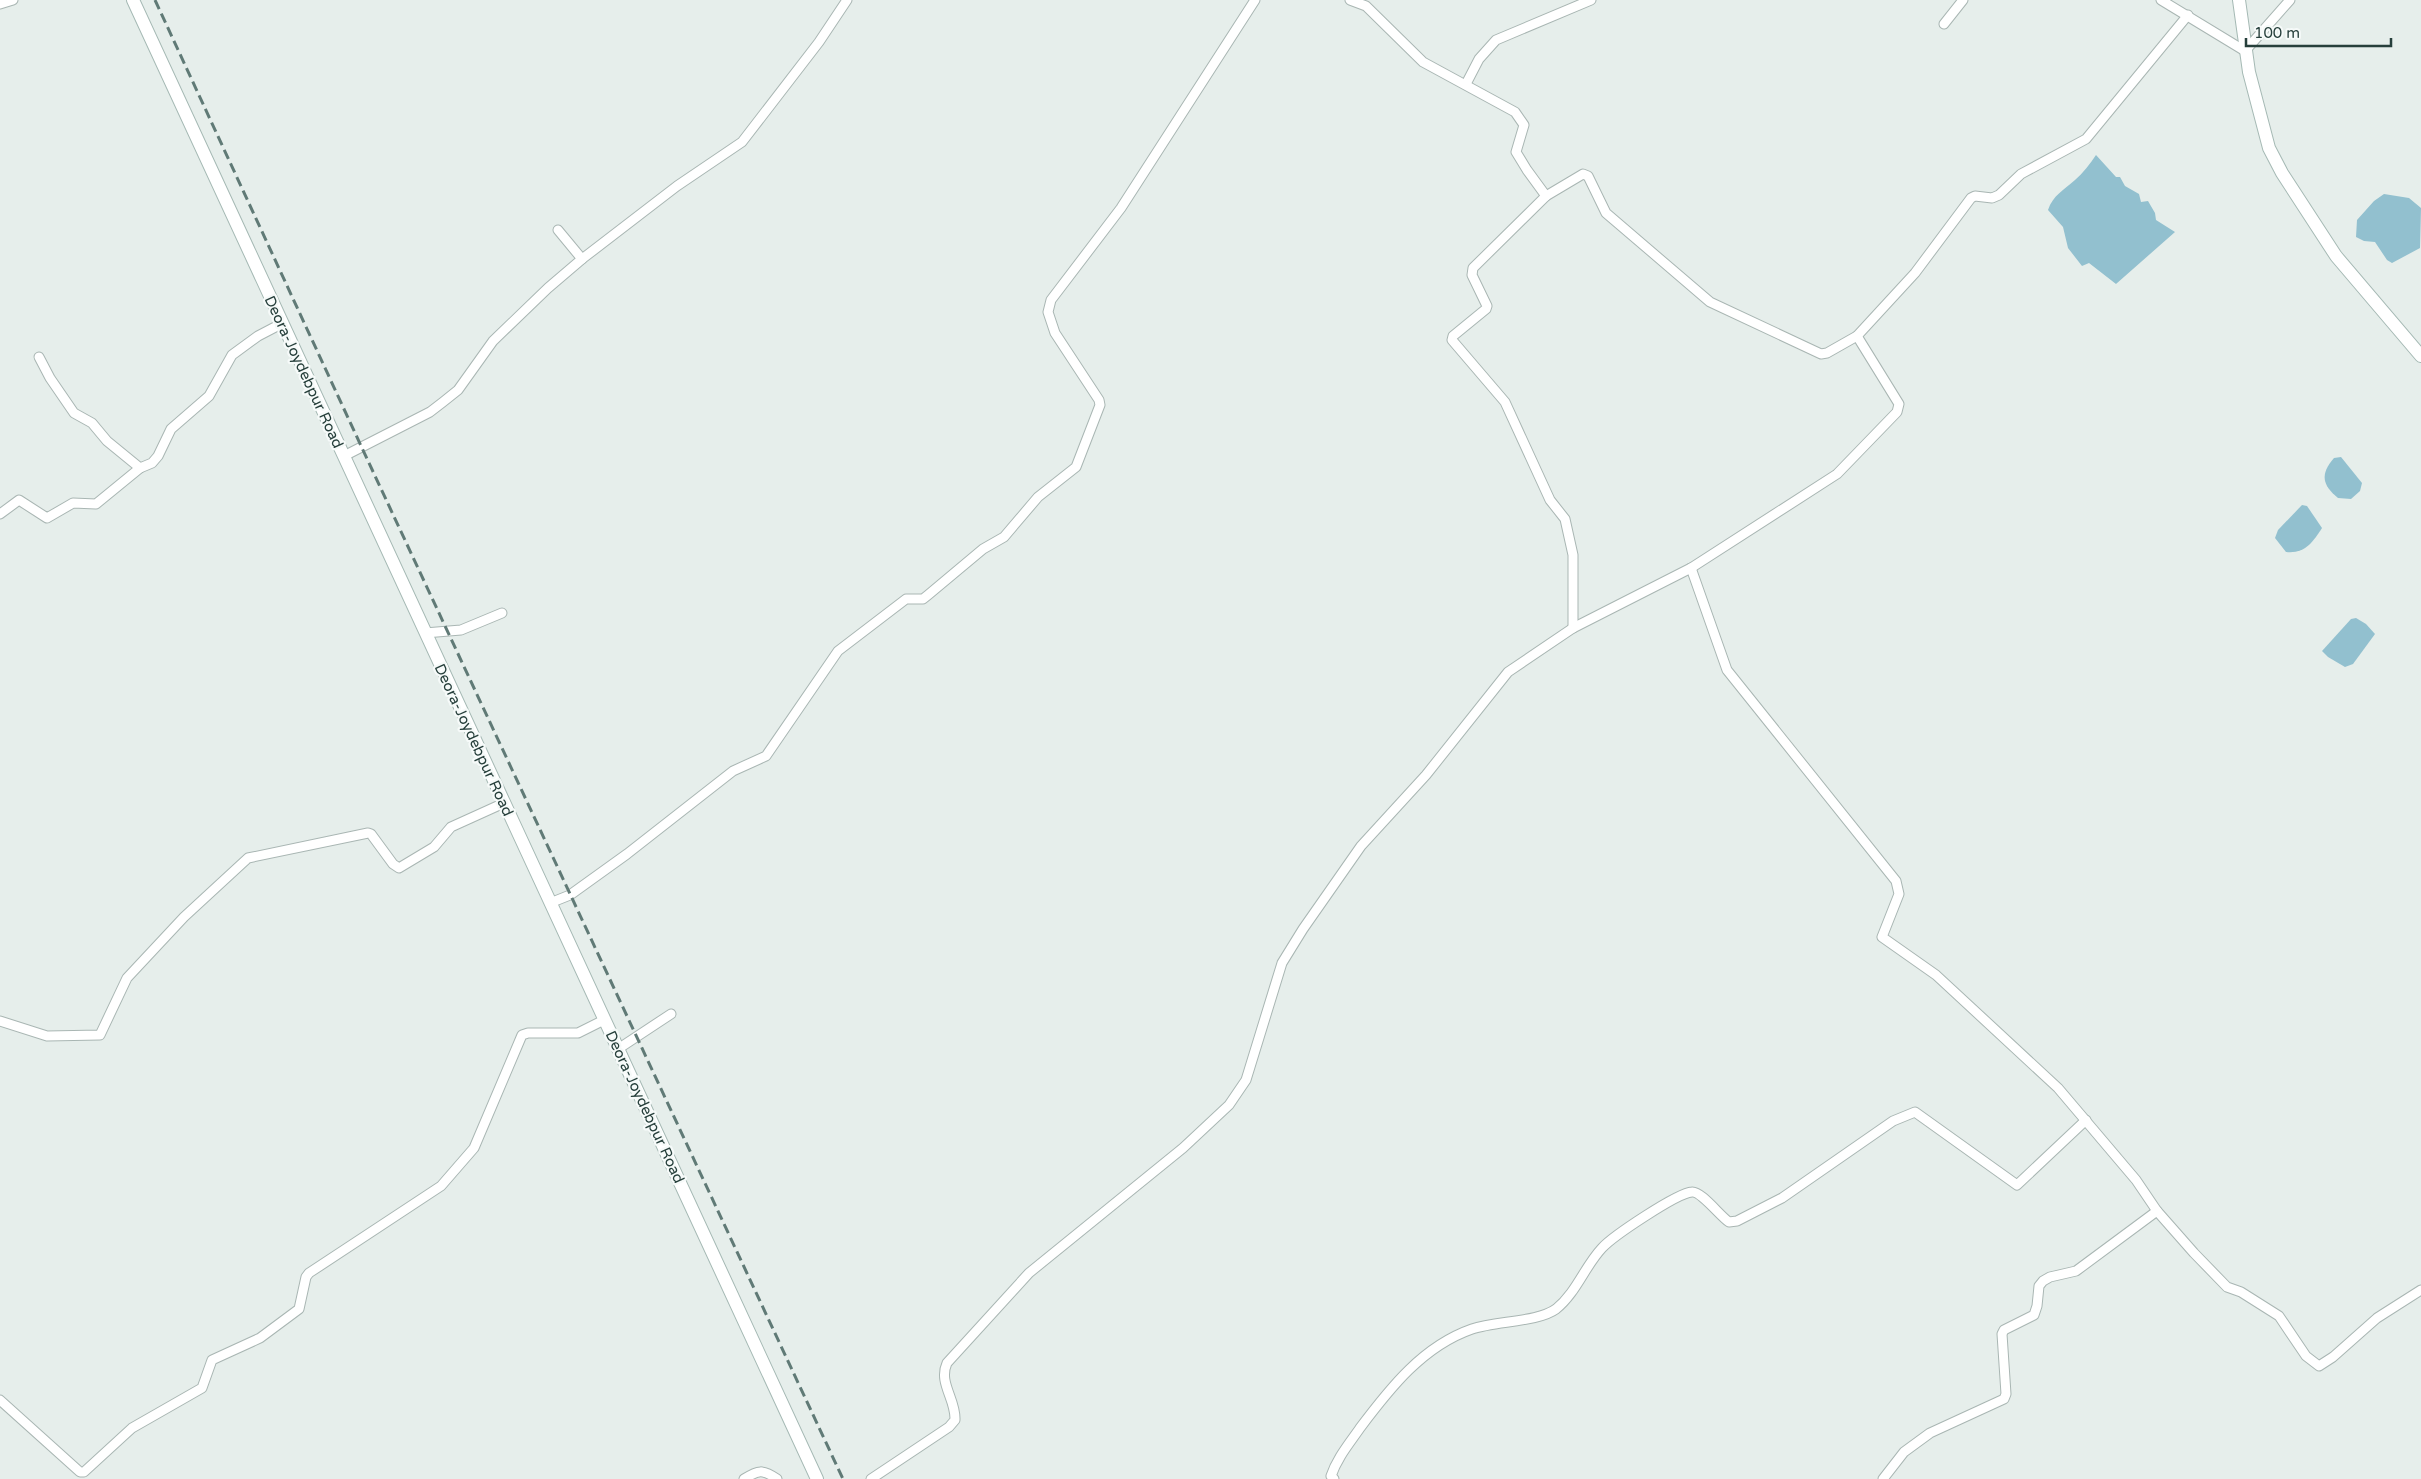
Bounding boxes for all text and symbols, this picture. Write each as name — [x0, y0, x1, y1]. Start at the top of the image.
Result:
scale bar — [2246, 15, 2391, 47]
text: 100 m — [2254, 24, 2300, 42]
street label: Deora-Joydebpur Road — [261, 293, 347, 451]
street label: Deora-Joydebpur Road — [431, 661, 517, 819]
street label: Deora-Joydebpur Road — [602, 1028, 688, 1186]

